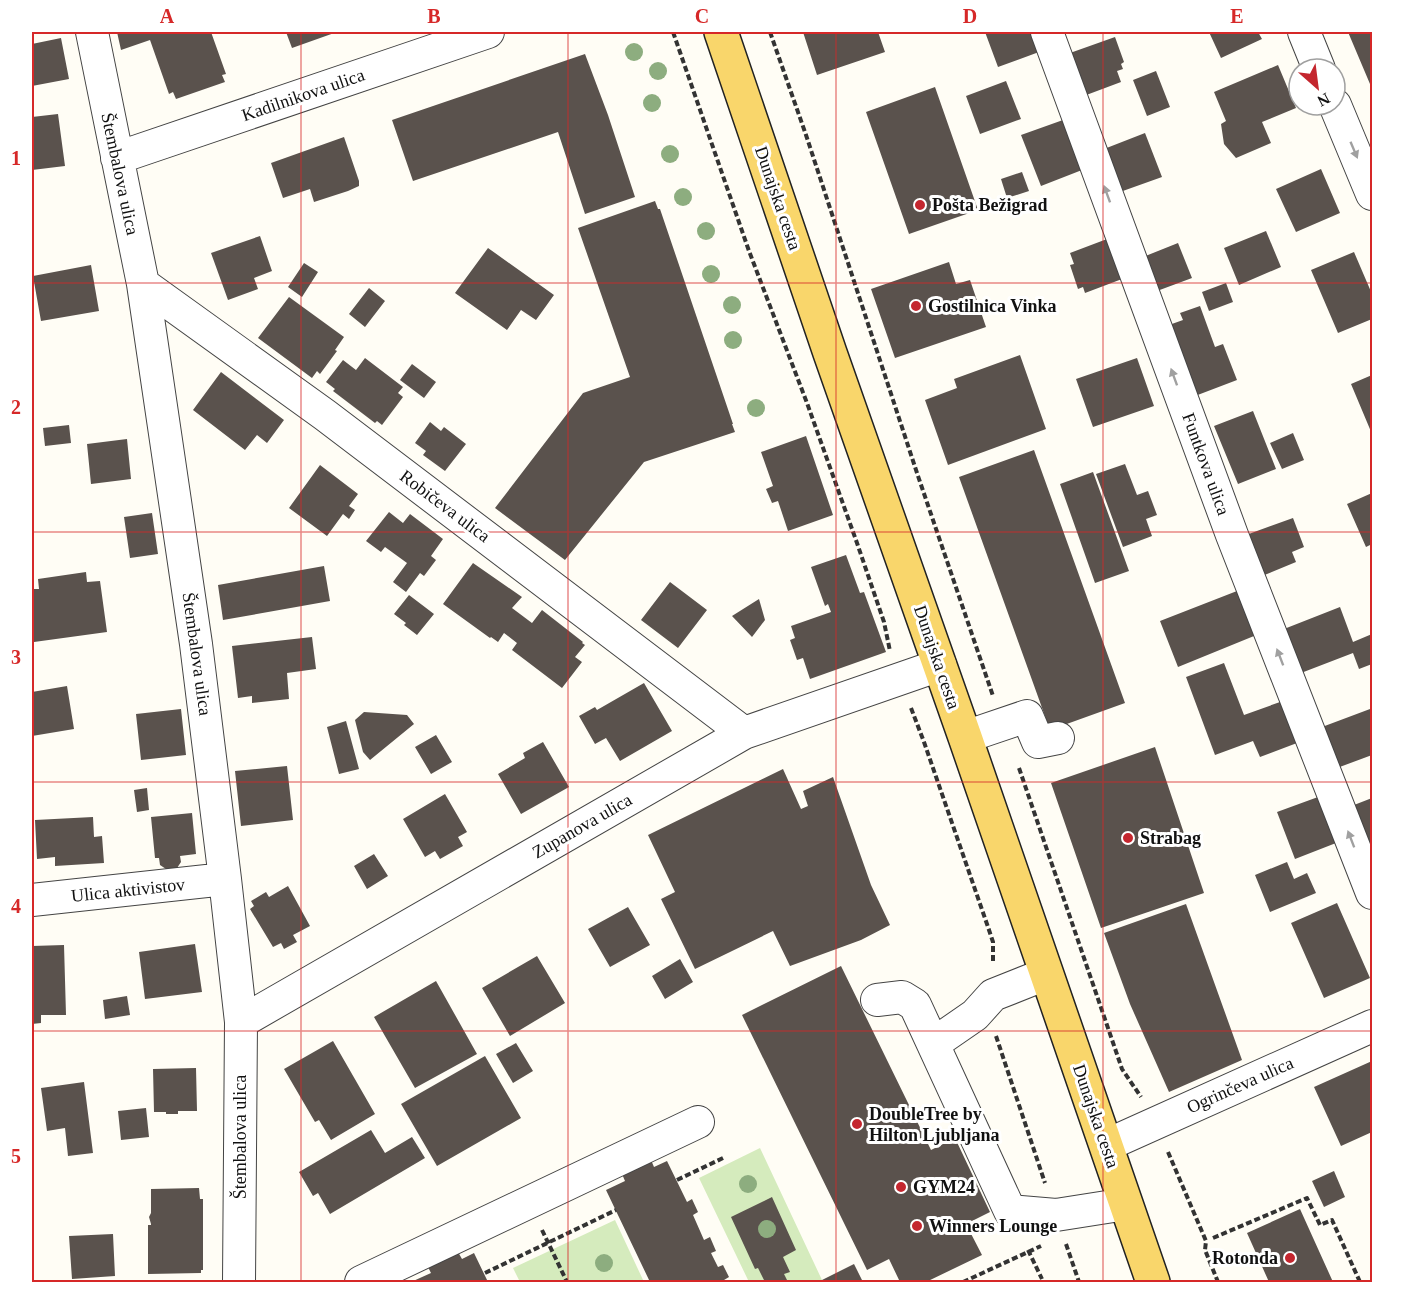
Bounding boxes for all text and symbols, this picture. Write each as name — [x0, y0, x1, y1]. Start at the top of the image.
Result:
text: A — [160, 5, 175, 27]
text: B — [427, 5, 441, 27]
text: C — [695, 5, 709, 27]
text: D — [963, 5, 977, 27]
text: E — [1230, 5, 1244, 27]
north arrow — [1287, 57, 1347, 117]
street label: Kadilnikova ulica — [239, 65, 367, 125]
text: N — [1314, 90, 1333, 110]
street label: Štembalova ulica — [97, 111, 144, 237]
one-way arrow — [1349, 141, 1358, 158]
street label: Dunajska cesta — [751, 143, 805, 253]
text: 1 — [11, 147, 21, 169]
one-way arrow — [1101, 184, 1111, 202]
place label: Pošta Bežigrad — [932, 195, 1047, 215]
marker: Pošta Bežigrad — [913, 198, 927, 212]
place label: Gostilnica Vinka — [928, 296, 1057, 316]
marker: Gostilnica Vinka — [909, 299, 923, 313]
one-way arrow — [1168, 368, 1178, 386]
text: 2 — [11, 396, 21, 418]
street label: Funtkova ulica — [1178, 410, 1234, 518]
street label: Robičeva ulica — [396, 466, 494, 546]
street label: Štembalova ulica — [178, 591, 217, 717]
street label: Dunajska cesta — [910, 602, 964, 712]
text: 3 — [11, 646, 21, 668]
one-way arrow — [1274, 648, 1284, 666]
street label: Zupanova ulica — [529, 789, 635, 863]
place label: Strabag — [1140, 828, 1201, 848]
one-way arrow — [1346, 829, 1356, 847]
marker: Strabag — [1121, 831, 1135, 845]
street label: Ulica aktivistov — [70, 874, 186, 906]
text: 4 — [11, 895, 21, 917]
street label: Ogrinčeva ulica — [1184, 1053, 1296, 1117]
street label: Dunajska cesta — [1069, 1061, 1123, 1171]
street label: Štembalova ulica — [229, 1075, 250, 1199]
place label: DoubleTree by Hilton Ljubljana — [869, 1104, 1000, 1145]
marker: DoubleTree by Hilton Ljubljana — [850, 1117, 864, 1131]
text: 5 — [11, 1145, 21, 1167]
place label: GYM24 — [913, 1177, 975, 1197]
marker: GYM24 — [894, 1180, 908, 1194]
place label: Winners Lounge — [929, 1216, 1057, 1236]
marker: Winners Lounge — [910, 1219, 924, 1233]
place label: Rotonda — [1212, 1248, 1278, 1268]
marker: Rotonda — [1283, 1251, 1297, 1265]

